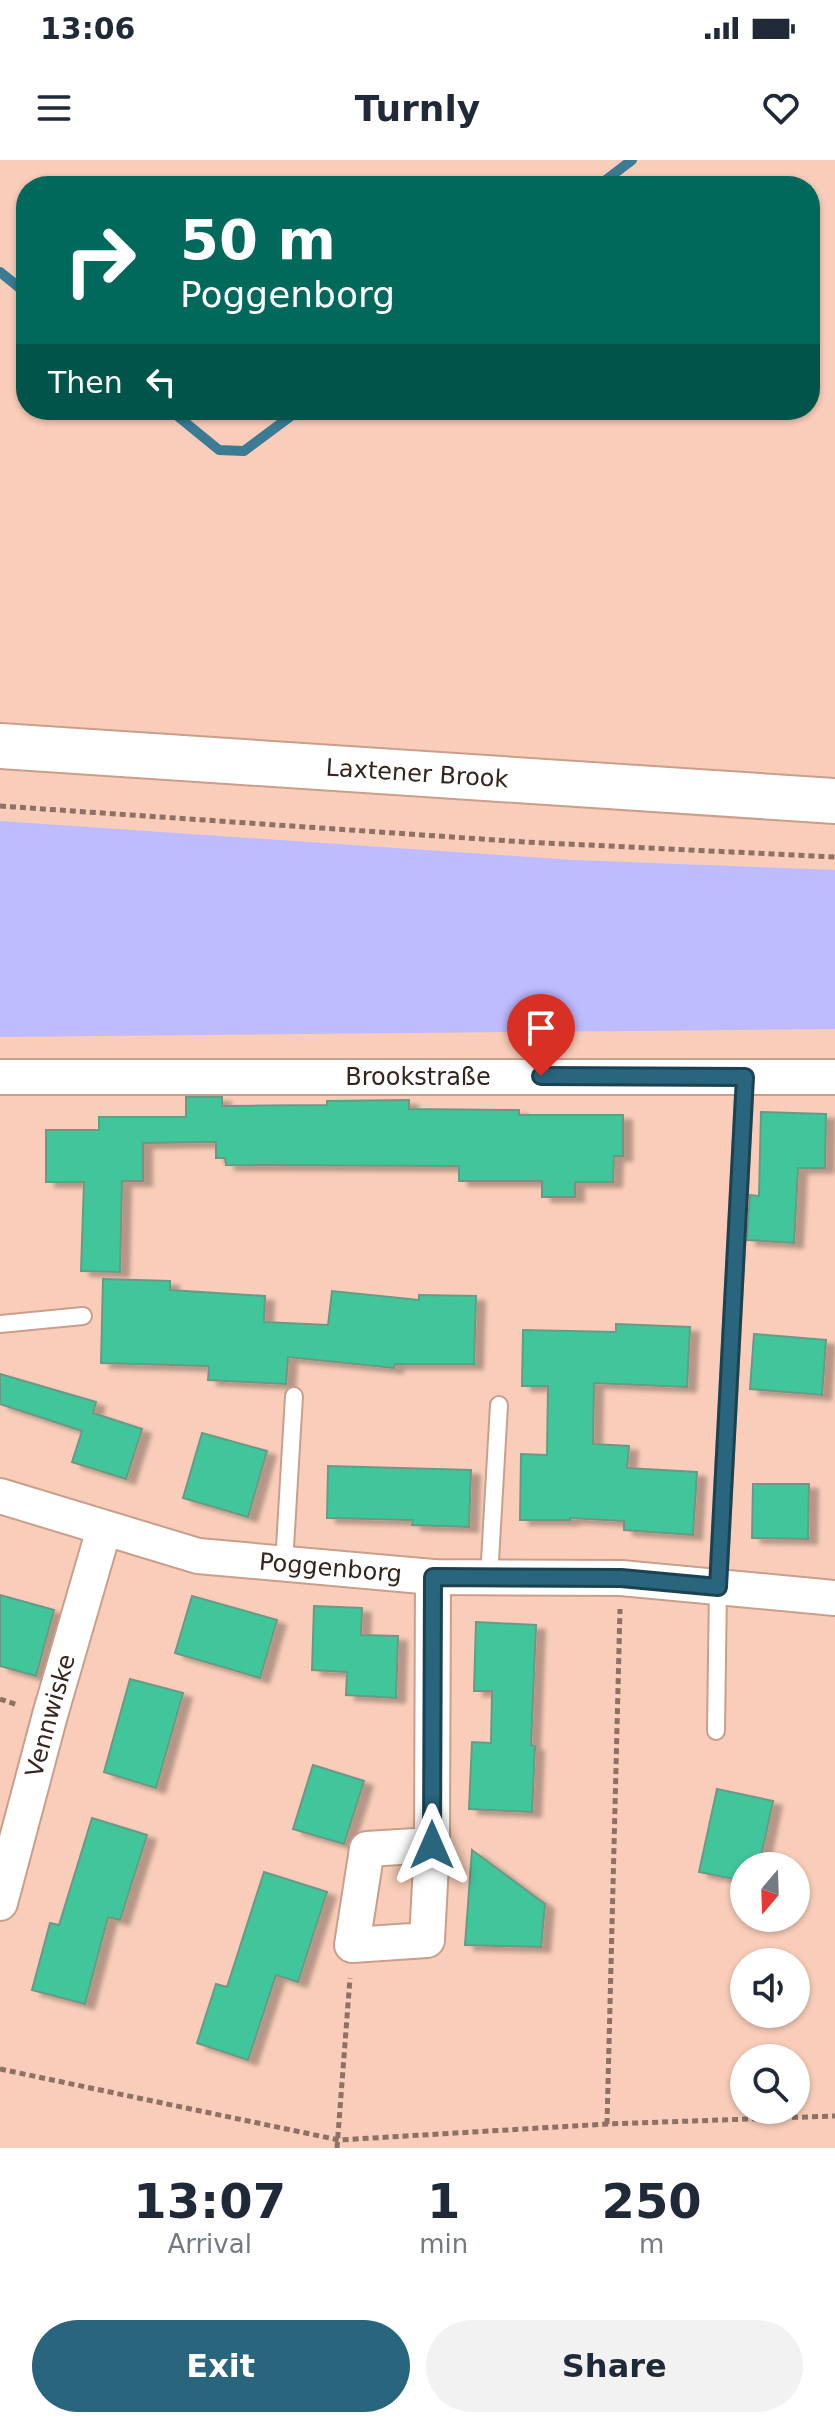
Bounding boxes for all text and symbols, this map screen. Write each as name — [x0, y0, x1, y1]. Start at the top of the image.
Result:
text: 13:06 — [40, 11, 136, 46]
icon: menu — [32, 86, 76, 130]
icon: heart — [759, 86, 803, 130]
text: Turnly — [355, 88, 480, 129]
text: 50 m — [180, 207, 336, 272]
icon: right — [48, 208, 152, 312]
text: Poggenborg — [180, 274, 395, 315]
icon: left — [139, 360, 183, 404]
text: Then — [48, 365, 123, 400]
street label: Laxtener Brook — [325, 753, 509, 793]
pin — [507, 994, 575, 1076]
icon: arrive — [519, 1006, 563, 1050]
street label: Brookstraße — [345, 1063, 491, 1091]
street label: Poggenborg — [258, 1548, 403, 1588]
street label: Vennwiske — [20, 1651, 81, 1780]
position arrow — [390, 1803, 474, 1887]
north arrow — [730, 1852, 810, 1932]
map controls — [730, 1852, 810, 2124]
button: sound — [730, 1948, 810, 2028]
button: search — [730, 2044, 810, 2124]
text: 13:07 — [133, 2173, 286, 2229]
text: 1 — [427, 2173, 460, 2229]
text: 250 — [602, 2173, 702, 2229]
text: Arrival — [167, 2229, 252, 2259]
text: min — [419, 2229, 468, 2259]
text: m — [639, 2229, 664, 2259]
button: Exit — [32, 2320, 410, 2412]
button: Share — [426, 2320, 803, 2412]

